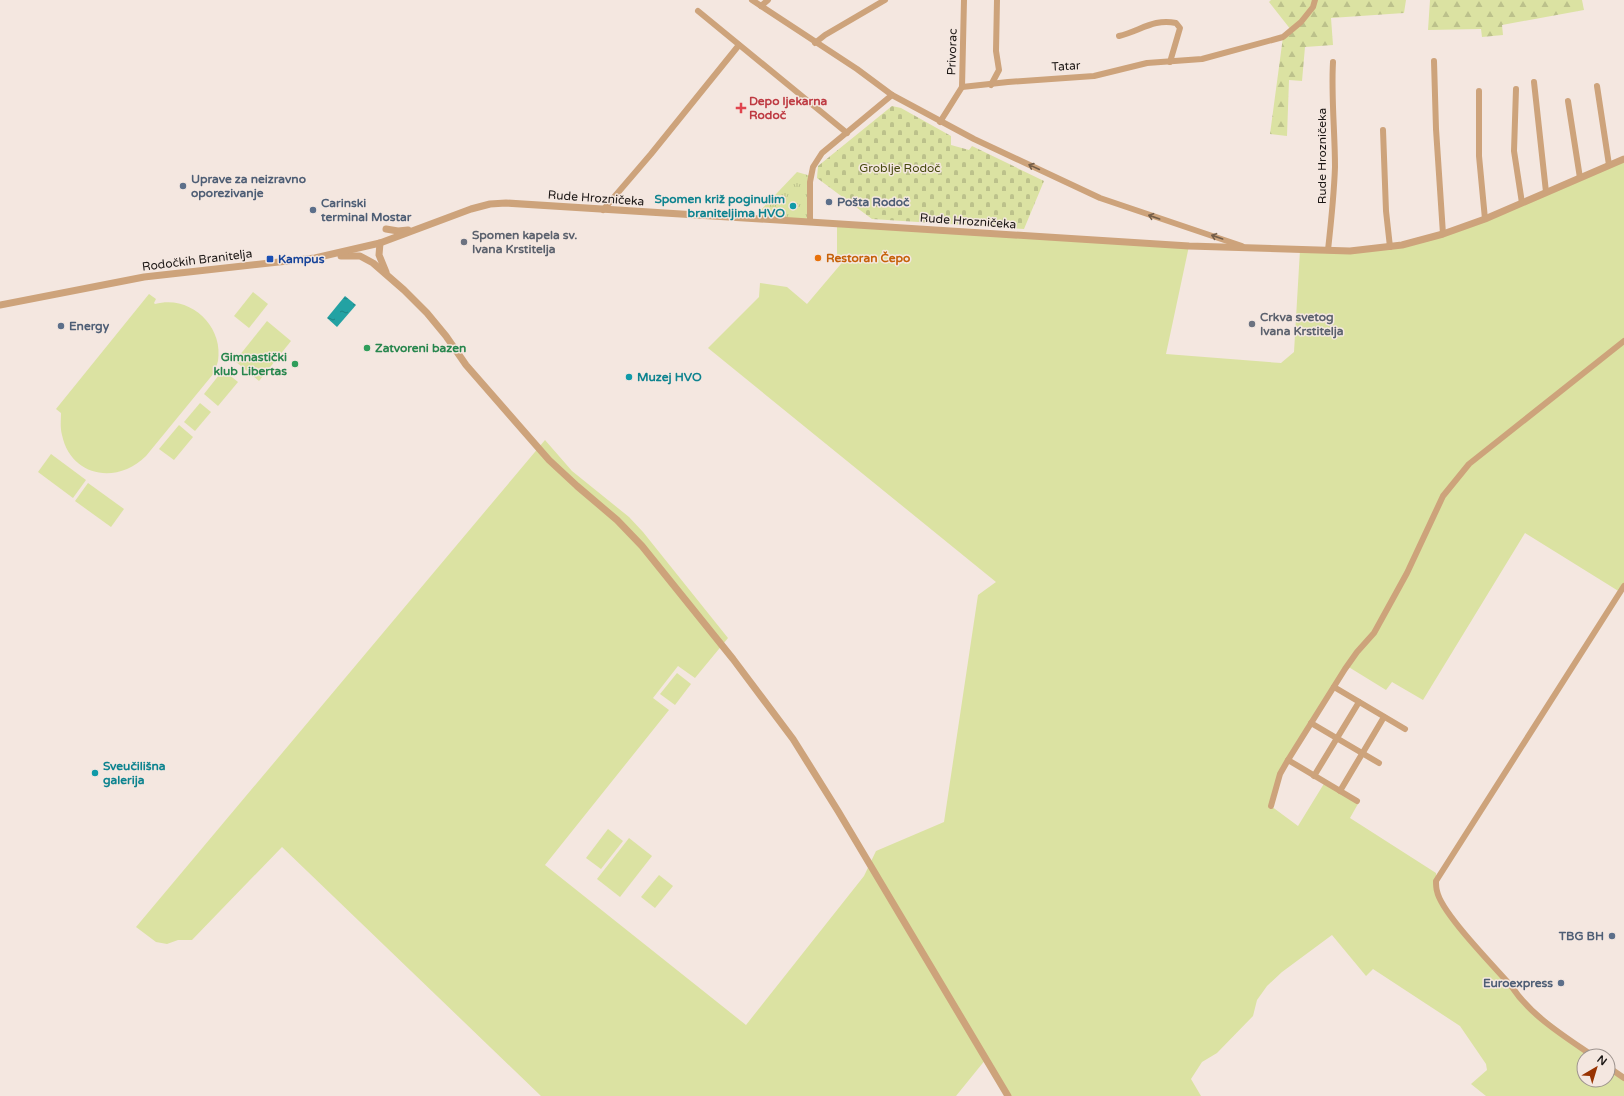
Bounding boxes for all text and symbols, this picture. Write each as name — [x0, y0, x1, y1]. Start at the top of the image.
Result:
street label: Privorac — [944, 28, 960, 76]
street label: Tatar — [1051, 58, 1081, 74]
place label: Depo ljekarna Rodoč — [749, 94, 827, 122]
marker: Depo ljekarna Rodoč — [736, 103, 746, 113]
street label: Rude Hrozničeka — [1315, 108, 1329, 204]
park label: Groblje Rodoč — [859, 161, 941, 175]
one-way arrow — [1028, 163, 1040, 170]
place label: Uprave za neizravno oporezivanje — [191, 172, 306, 201]
marker: Uprave za neizravno oporezivanje — [178, 181, 188, 191]
street label: Rude Hrozničeka — [547, 188, 645, 208]
place label: Spomen križ poginulim braniteljima HVO — [654, 192, 785, 221]
place label: Pošta Rodoč — [837, 195, 910, 209]
place label: Carinski terminal Mostar — [320, 196, 412, 224]
marker: Pošta Rodoč — [824, 197, 834, 207]
marker: Spomen križ poginulim braniteljima HVO — [788, 201, 798, 211]
marker: Carinski terminal Mostar — [308, 205, 318, 215]
street label: Rude Hrozničeka — [919, 211, 1017, 231]
one-way arrow — [1147, 213, 1160, 220]
place label: Spomen kapela sv. Ivana Krstitelja — [472, 228, 578, 257]
one-way arrow — [1211, 233, 1223, 241]
marker: Spomen kapela sv. Ivana Krstitelja — [459, 237, 469, 247]
street label: Rodočkih Branitelja — [141, 246, 253, 274]
place label: Restoran Čepo — [826, 251, 910, 266]
place label: Kampus — [278, 252, 325, 267]
marker: Restoran Čepo — [813, 253, 823, 263]
marker: Kampus — [265, 254, 275, 264]
place label: Crkva svetog Ivana Krstitelja — [1260, 310, 1344, 339]
place label: Energy — [69, 319, 110, 334]
marker: Crkva svetog Ivana Krstitelja — [1247, 319, 1257, 329]
marker: Energy — [56, 321, 66, 331]
place label: Zatvoreni bazen — [375, 341, 466, 355]
marker: Zatvoreni bazen — [362, 343, 372, 353]
place label: Gimnastički klub Libertas — [214, 350, 287, 378]
marker: Gimnastički klub Libertas — [290, 359, 300, 369]
place label: Muzej HVO — [637, 370, 702, 385]
marker: Muzej HVO — [624, 372, 634, 382]
place label: Sveučilišna galerija — [103, 759, 166, 788]
marker: Sveučilišna galerija — [90, 768, 100, 778]
place label: TBG BH — [1558, 929, 1604, 943]
marker: TBG BH — [1607, 931, 1617, 941]
place label: Euroexpress — [1483, 976, 1553, 991]
marker: Euroexpress — [1556, 978, 1566, 988]
north arrow — [1576, 1048, 1616, 1088]
text: N — [1594, 1053, 1609, 1068]

